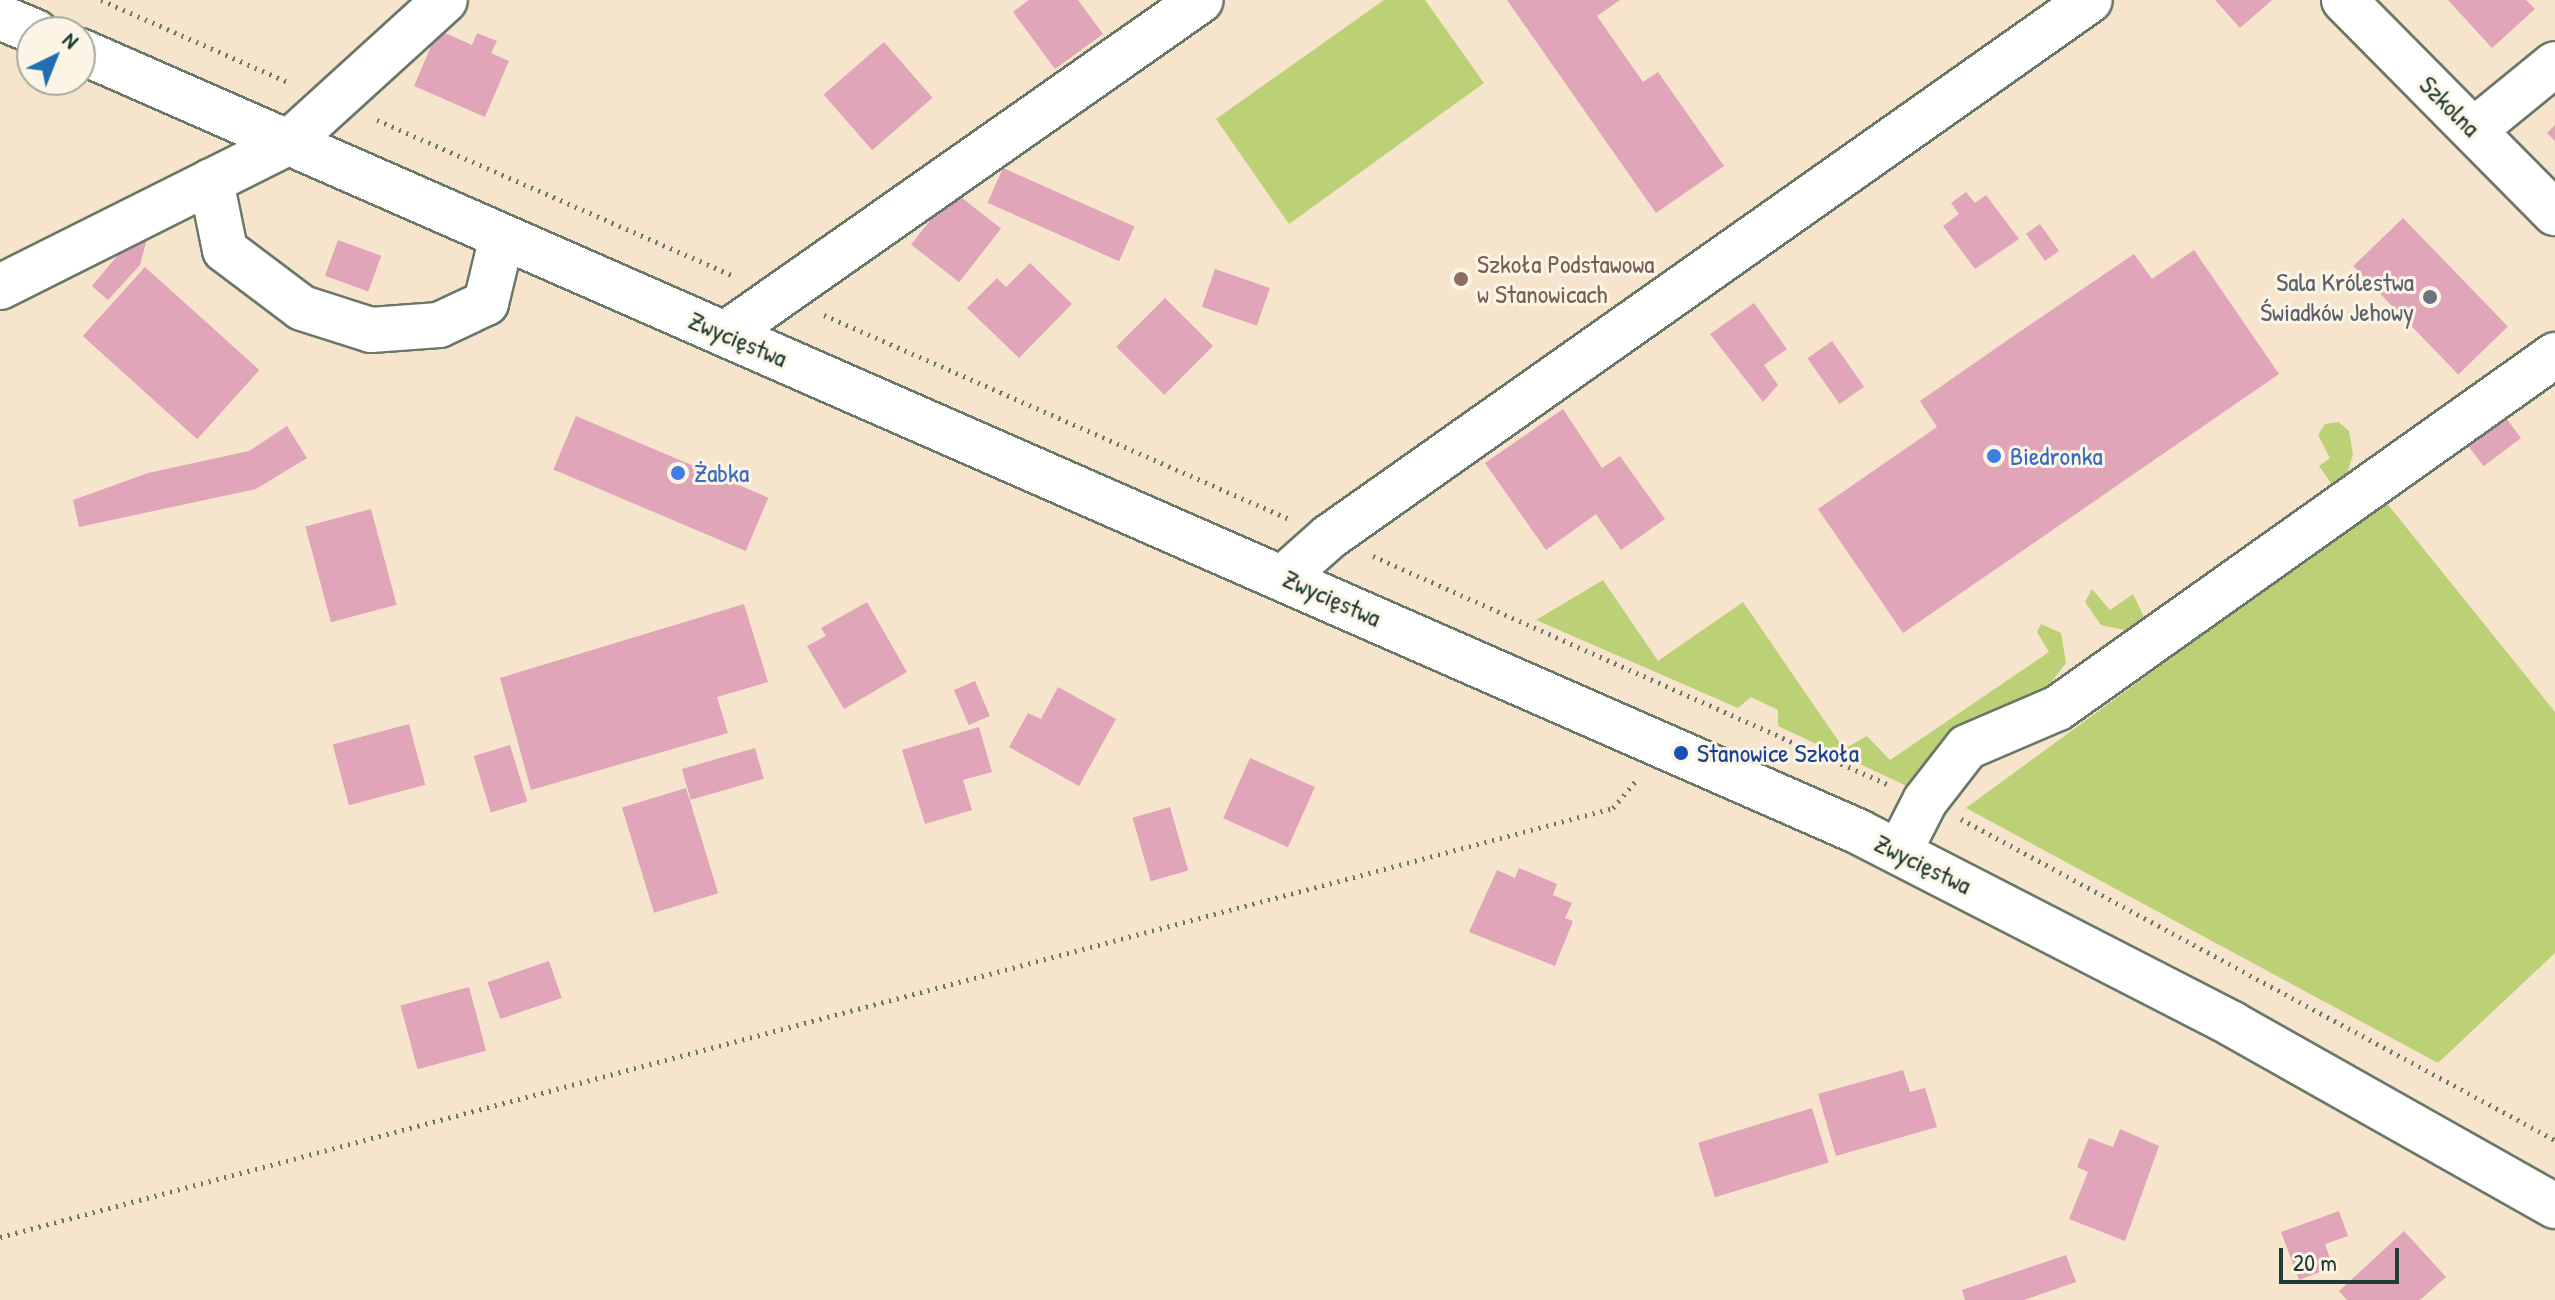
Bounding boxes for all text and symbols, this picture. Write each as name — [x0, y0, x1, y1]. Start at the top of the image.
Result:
north arrow — [16, 16, 96, 96]
text: N — [56, 25, 86, 55]
street label: Szkolna — [2413, 69, 2487, 143]
place label: Szkoła Podstawowa w Stanowicach — [1477, 248, 1654, 310]
place label: Sala Królestwa Świadków Jehowy — [2260, 266, 2414, 328]
marker: Szkoła Podstawowa w Stanowicach — [1452, 270, 1470, 288]
marker: Sala Królestwa Świadków Jehowy — [2421, 288, 2439, 306]
street label: Zwycięstwa — [684, 304, 792, 374]
place label: Biedronka — [2010, 440, 2103, 472]
marker: Biedronka — [1985, 447, 2003, 465]
place label: Żabka — [694, 457, 749, 489]
marker: Żabka — [669, 464, 687, 482]
street label: Zwycięstwa — [1278, 563, 1386, 633]
place label: Stanowice Szkoła — [1697, 737, 1859, 769]
marker: Stanowice Szkoła — [1672, 744, 1690, 762]
street label: Zwycięstwa — [1870, 827, 1976, 901]
scale bar — [2283, 1232, 2403, 1282]
text: 20 m — [2293, 1246, 2337, 1278]

